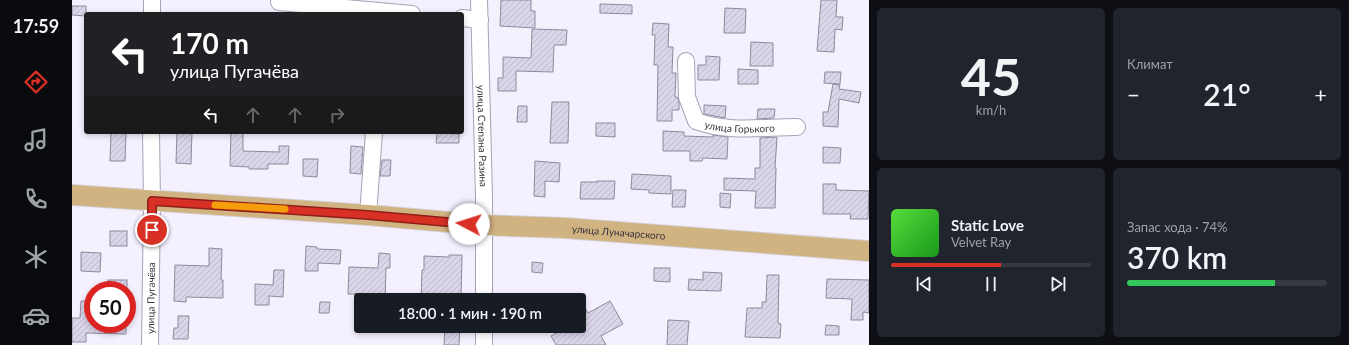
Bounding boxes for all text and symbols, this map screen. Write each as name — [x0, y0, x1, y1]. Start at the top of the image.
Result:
text: 17:59 — [13, 15, 59, 37]
text: 170 m — [170, 26, 249, 60]
icon: left — [104, 28, 156, 80]
text: 45 — [961, 45, 1021, 107]
text: Климат — [1127, 56, 1173, 72]
text: улица Пугачёва — [170, 60, 299, 82]
icon: directions — [22, 68, 50, 96]
text: 21° — [1203, 76, 1251, 112]
text: − — [1127, 81, 1140, 108]
text: + — [1314, 81, 1327, 108]
street label: улица Степана Разина — [475, 85, 490, 187]
text: km/h — [976, 102, 1006, 118]
icon: left — [200, 104, 222, 126]
icon: ahead — [242, 104, 264, 126]
icon: ahead — [284, 104, 306, 126]
icon: right — [326, 104, 348, 126]
street label: улица Горького — [704, 118, 775, 135]
icon: music — [22, 126, 50, 154]
icon: phone — [22, 185, 50, 213]
position arrow — [448, 203, 490, 245]
pin — [135, 213, 169, 247]
text: Static Love — [951, 216, 1024, 234]
icon: arrive — [141, 219, 163, 241]
text: Запас хода · 74% — [1127, 219, 1228, 235]
street label: улица Луначарского — [572, 223, 666, 242]
text: Velvet Ray — [951, 234, 1011, 250]
text: 370 km — [1127, 239, 1227, 275]
icon: climate — [22, 243, 50, 271]
street label: улица Пугачёва — [144, 262, 157, 334]
icon: previous — [913, 273, 935, 295]
icon: pause — [980, 273, 1002, 295]
icon: next — [1047, 273, 1069, 295]
speed limit sign: 50 — [84, 281, 136, 333]
icon: car — [22, 302, 50, 330]
text: 18:00 · 1 мин · 190 m — [398, 304, 542, 322]

